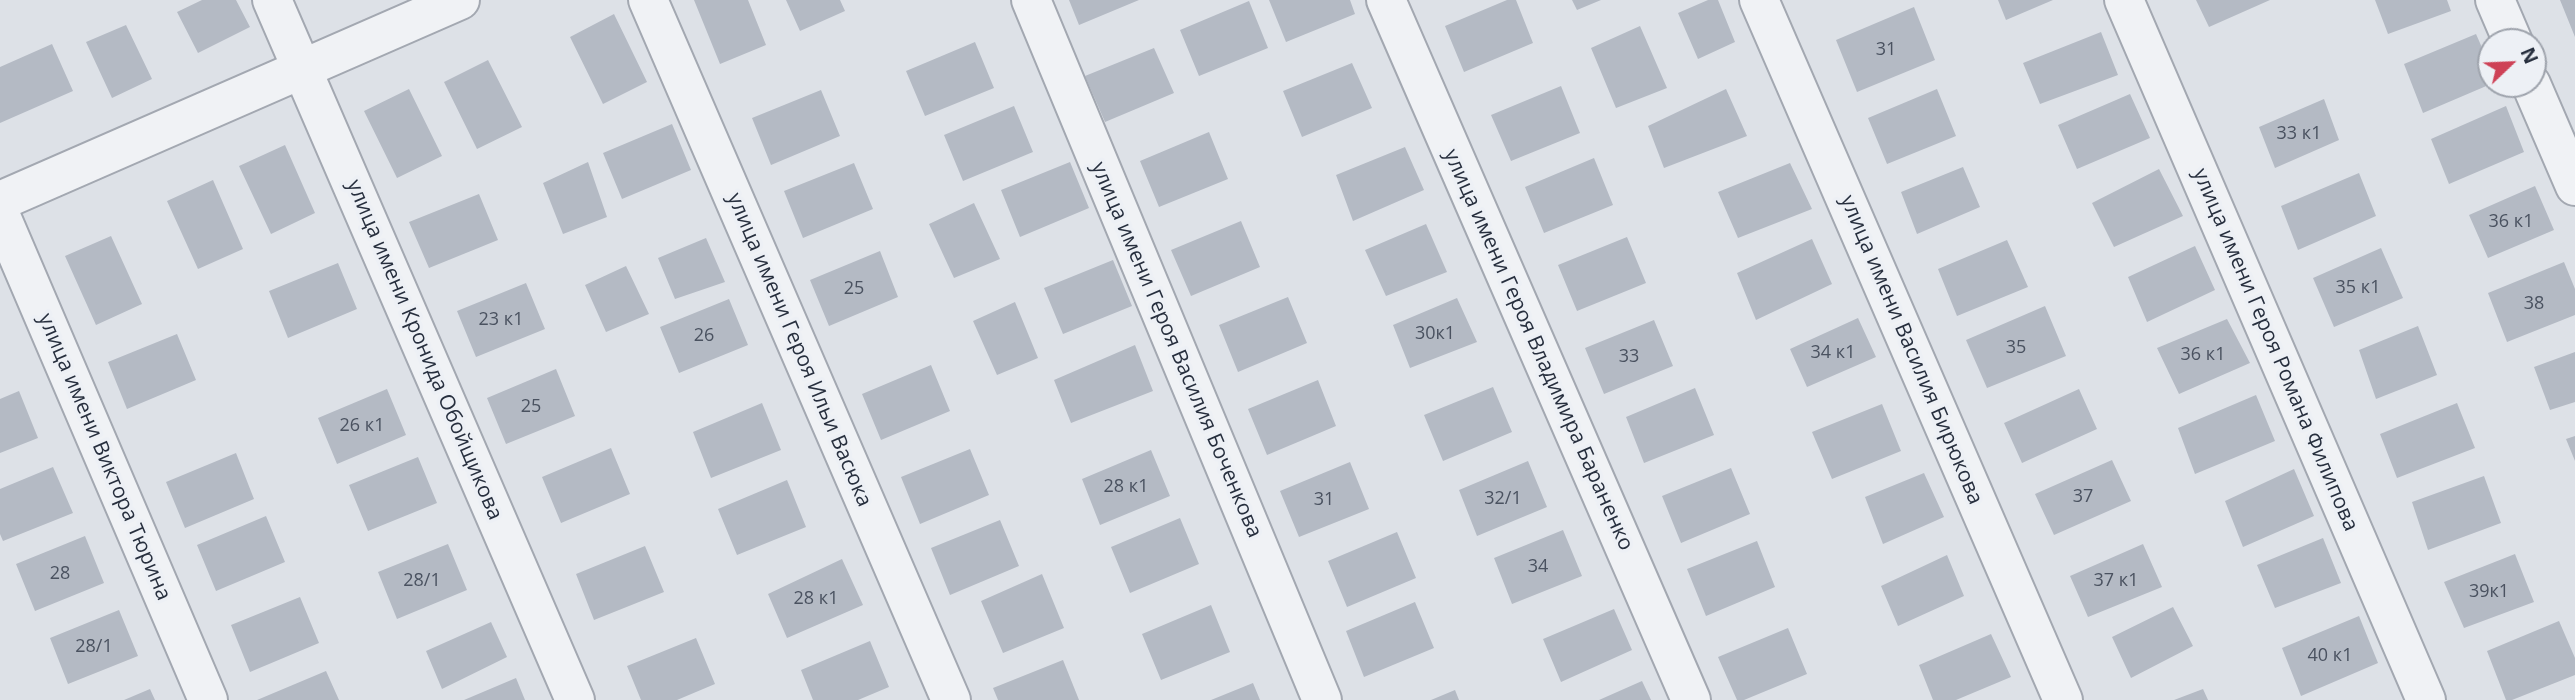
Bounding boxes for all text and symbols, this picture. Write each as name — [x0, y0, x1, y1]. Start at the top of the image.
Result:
north arrow — [2477, 28, 2547, 98]
house number: 31 — [1876, 39, 1896, 61]
text: N — [2515, 43, 2544, 68]
house number: 33 к1 — [2277, 123, 2321, 145]
street label: улица имени Героя Владимира Бараненко — [1438, 146, 1638, 554]
street label: улица имени Героя Василия Боченкова — [1085, 158, 1267, 542]
street label: улица имени Героя Романа Филипова — [2187, 165, 2363, 535]
street label: улица имени Кронида Обойщикова — [341, 176, 507, 524]
street label: улица имени Героя Ильи Васюка — [721, 189, 877, 511]
street label: улица имени Василия Бирюкова — [1834, 192, 1988, 508]
house number: 36 к1 — [2489, 211, 2533, 233]
house number: 35 к1 — [2336, 277, 2380, 299]
house number: 25 — [844, 278, 864, 300]
house number: 38 — [2524, 293, 2544, 315]
house number: 23 к1 — [479, 309, 523, 331]
street label: улица имени Виктора Тюрина — [32, 310, 176, 604]
house number: 30к1 — [1415, 323, 1455, 345]
house number: 26 — [694, 325, 714, 347]
house number: 35 — [2006, 337, 2026, 359]
house number: 34 к1 — [1811, 342, 1855, 364]
house number: 36 к1 — [2181, 344, 2225, 366]
house number: 33 — [1619, 346, 1639, 368]
house number: 25 — [521, 396, 541, 418]
house number: 26 к1 — [340, 415, 384, 437]
house number: 28 к1 — [1104, 476, 1148, 498]
house number: 37 — [2073, 486, 2093, 508]
house number: 32/1 — [1484, 488, 1522, 510]
house number: 31 — [1314, 489, 1334, 511]
house number: 34 — [1528, 556, 1548, 578]
house number: 28 — [50, 563, 70, 585]
house number: 28/1 — [403, 570, 441, 592]
house number: 37 к1 — [2094, 570, 2138, 592]
house number: 39к1 — [2469, 581, 2509, 603]
house number: 28 к1 — [794, 588, 838, 610]
house number: 28/1 — [75, 636, 113, 658]
house number: 40 к1 — [2308, 645, 2352, 667]

